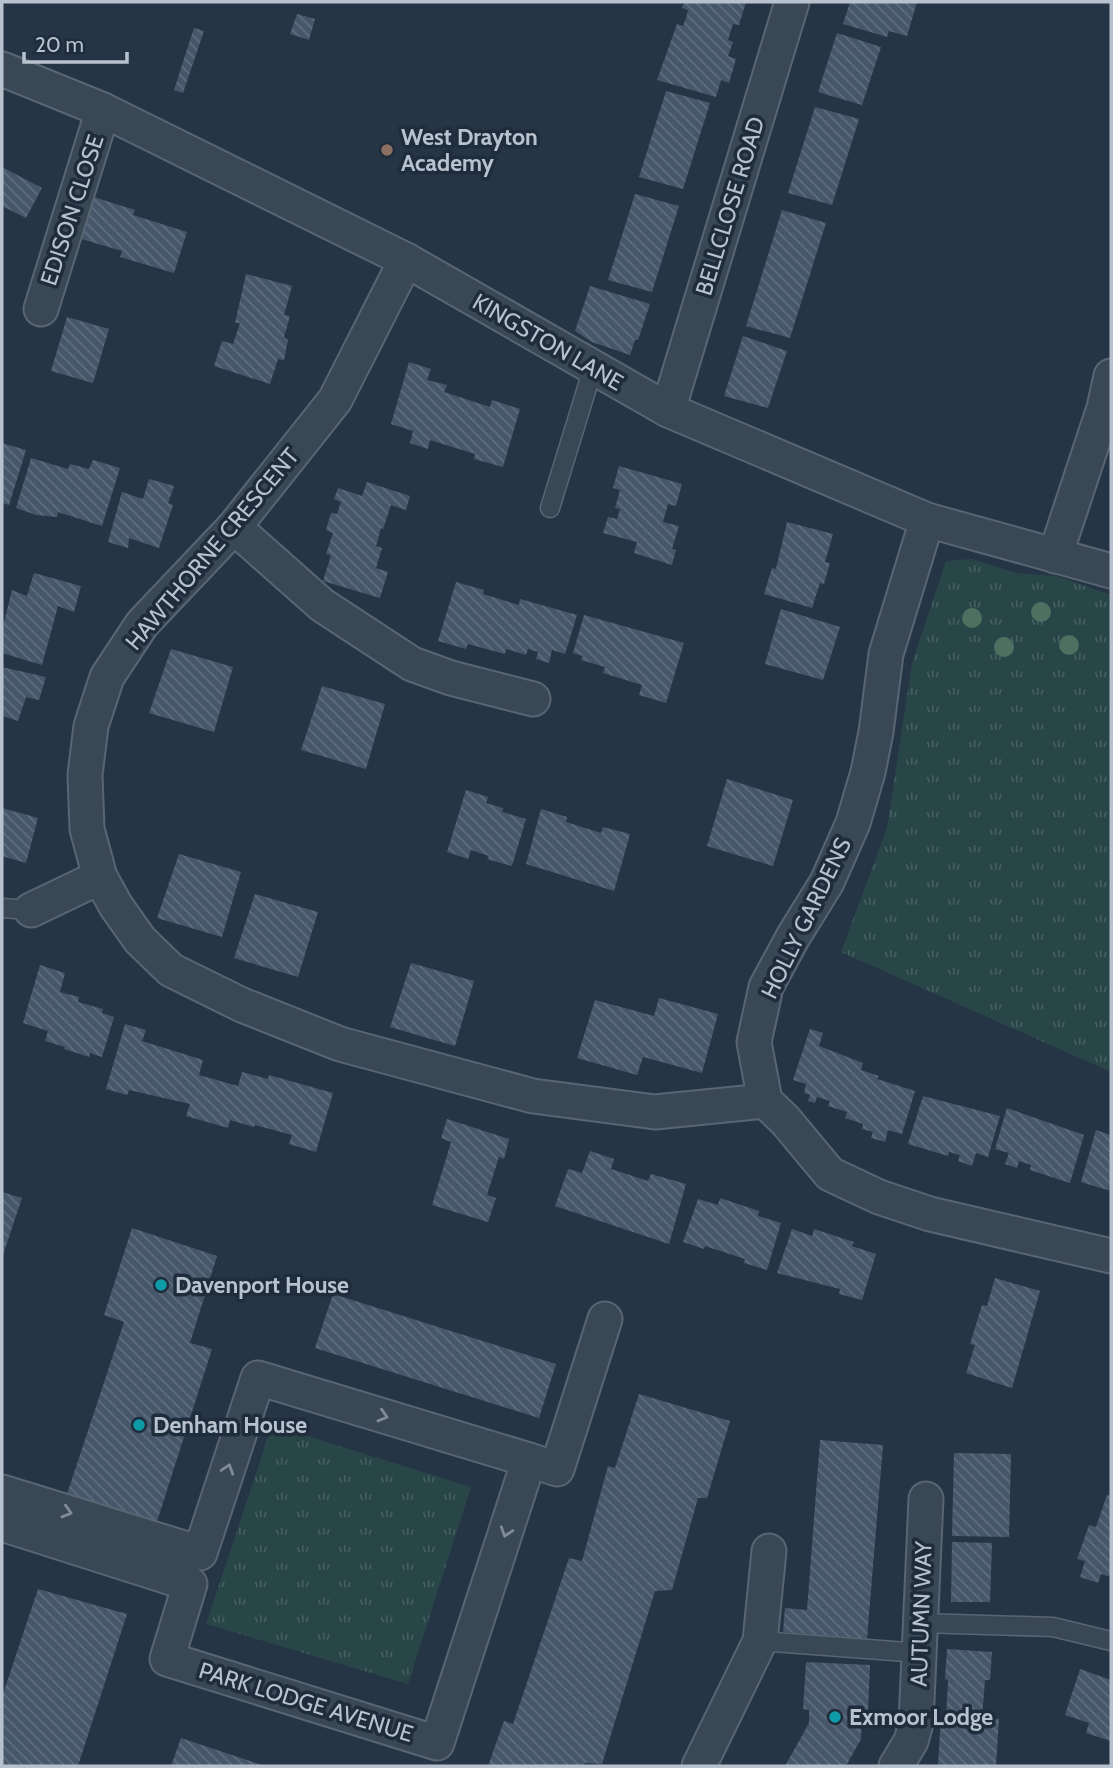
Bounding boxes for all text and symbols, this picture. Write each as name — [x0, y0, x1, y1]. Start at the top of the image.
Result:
scale bar — [24, 21, 128, 65]
text: 20 m — [35, 32, 84, 57]
street label: BELLCLOSE ROAD — [690, 113, 770, 299]
place label: West Drayton Academy — [401, 123, 538, 177]
street label: EDISON CLOSE — [34, 131, 110, 289]
marker: West Drayton Academy — [379, 142, 395, 158]
street label: KINGSTON LANE — [468, 288, 628, 396]
street label: HAWTHORNE CRESCENT — [119, 442, 305, 656]
street label: HOLLY GARDENS — [755, 833, 857, 1003]
place label: Davenport House — [175, 1271, 349, 1299]
marker: Davenport House — [153, 1277, 169, 1293]
one-way arrow — [377, 1408, 389, 1422]
place label: Denham House — [153, 1411, 307, 1439]
marker: Denham House — [131, 1417, 147, 1433]
one-way arrow — [219, 1464, 234, 1476]
one-way arrow — [60, 1504, 73, 1518]
one-way arrow — [499, 1525, 514, 1537]
street label: AUTUMN WAY — [904, 1540, 938, 1687]
street label: PARK LODGE AVENUE — [195, 1656, 417, 1748]
place label: Exmoor Lodge — [849, 1703, 993, 1731]
marker: Exmoor Lodge — [827, 1709, 843, 1725]

